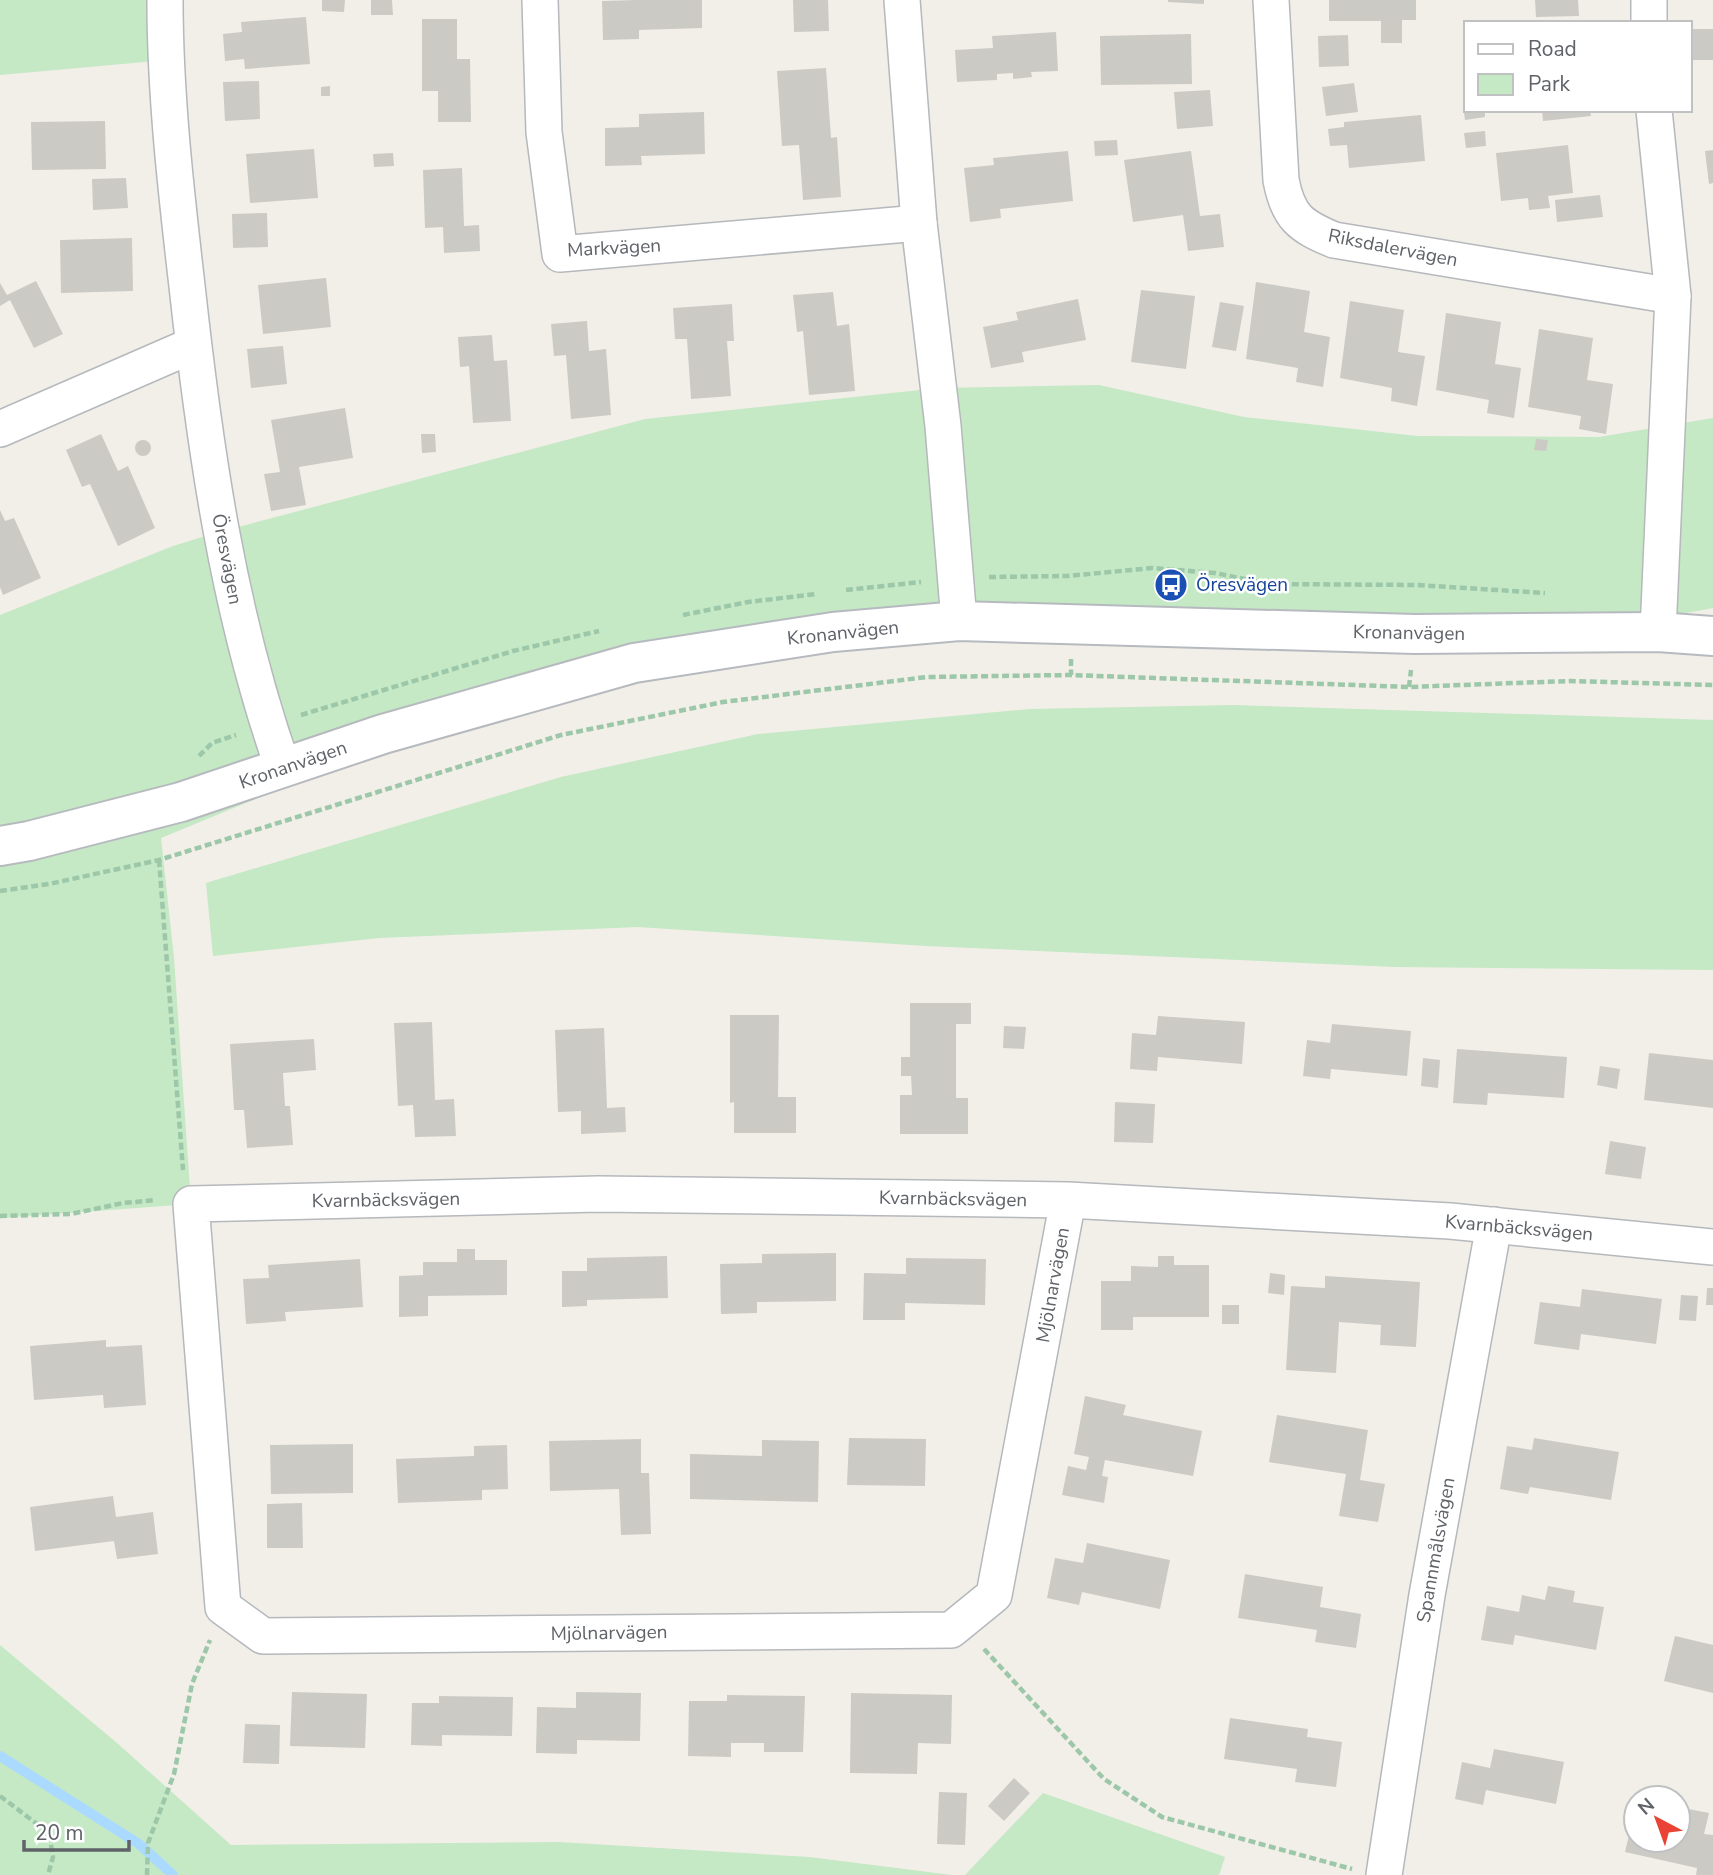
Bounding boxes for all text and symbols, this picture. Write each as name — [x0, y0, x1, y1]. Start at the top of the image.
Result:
legend — [1464, 21, 1692, 112]
text: Road — [1528, 35, 1577, 63]
text: Park — [1528, 70, 1570, 98]
street label: Riksdalervägen — [1326, 223, 1460, 273]
street label: Markvägen — [566, 233, 662, 263]
street label: Öresvägen — [205, 511, 249, 607]
bus stop icon: Öresvägen — [1152, 566, 1190, 604]
place label: Öresvägen — [1196, 572, 1288, 598]
street label: Kronanvägen — [786, 614, 900, 652]
street label: Kronanvägen — [1353, 619, 1465, 647]
street label: Kronanvägen — [236, 734, 350, 796]
street label: Kvarnbäcksvägen — [879, 1185, 1027, 1213]
street label: Kvarnbäcksvägen — [312, 1186, 460, 1214]
street label: Kvarnbäcksvägen — [1444, 1209, 1594, 1247]
street label: Mjölnarvägen — [1030, 1225, 1076, 1345]
street label: Spannmålsvägen — [1410, 1475, 1462, 1625]
street label: Mjölnarvägen — [550, 1619, 668, 1647]
north arrow — [1622, 1784, 1692, 1854]
text: N — [1633, 1792, 1660, 1821]
scale bar — [24, 1808, 130, 1852]
text: 20 m — [35, 1819, 84, 1847]

